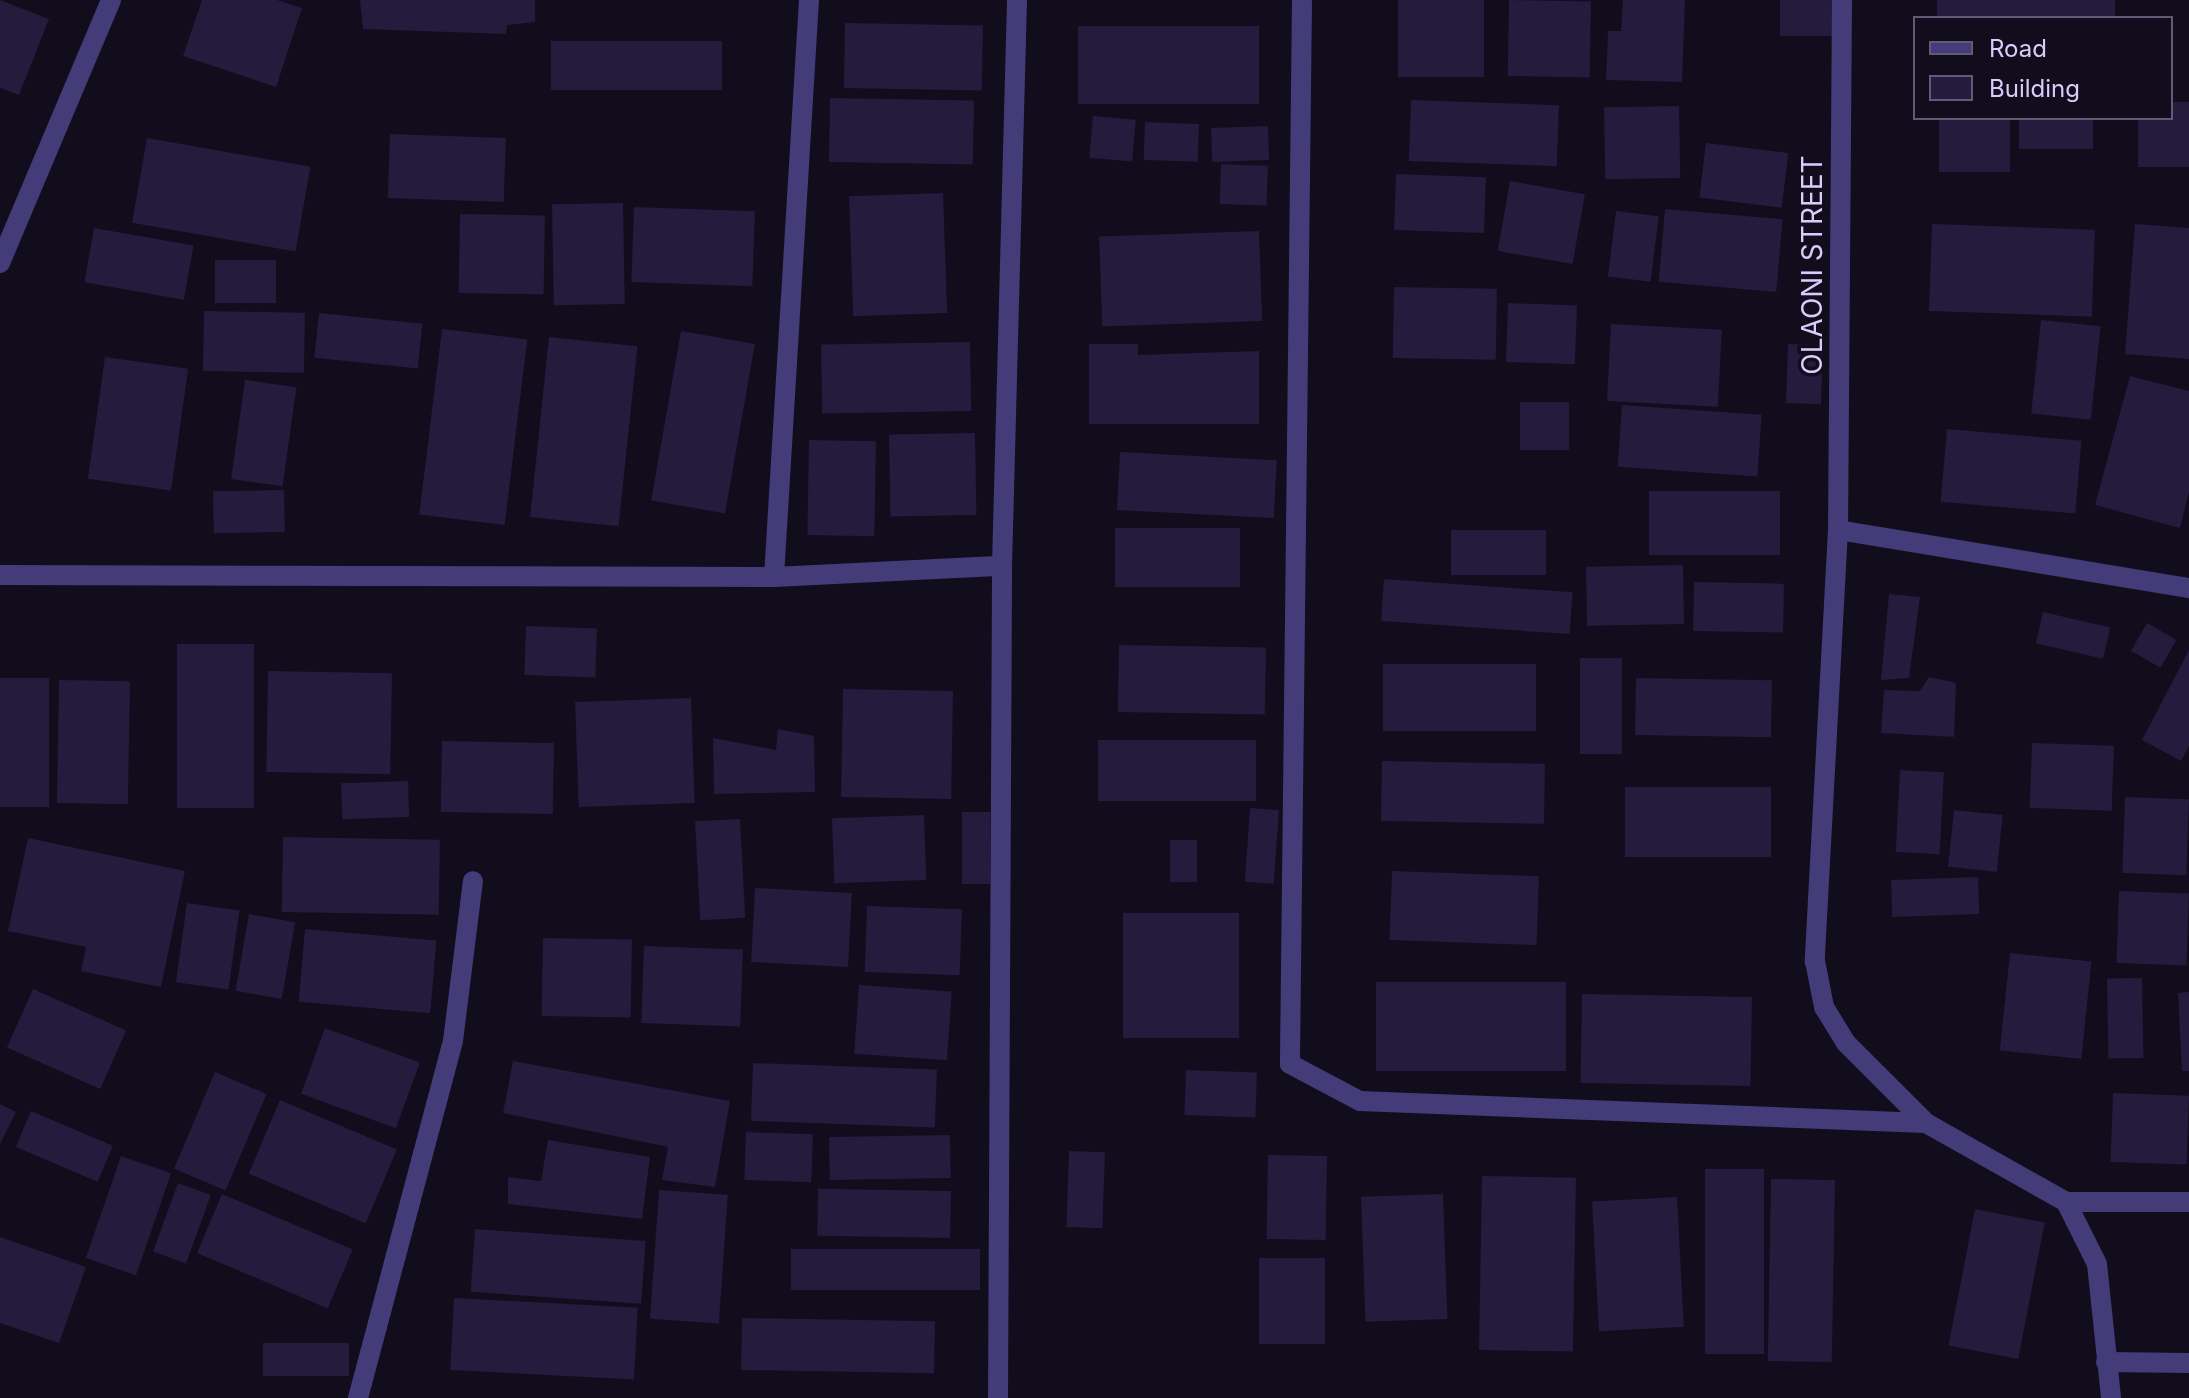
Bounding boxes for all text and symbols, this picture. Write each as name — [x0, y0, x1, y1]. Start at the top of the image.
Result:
legend — [1913, 16, 2173, 120]
text: Road — [1989, 34, 2047, 63]
text: Building — [1989, 74, 2080, 103]
street label: OLAONI STREET — [1795, 155, 1829, 375]

